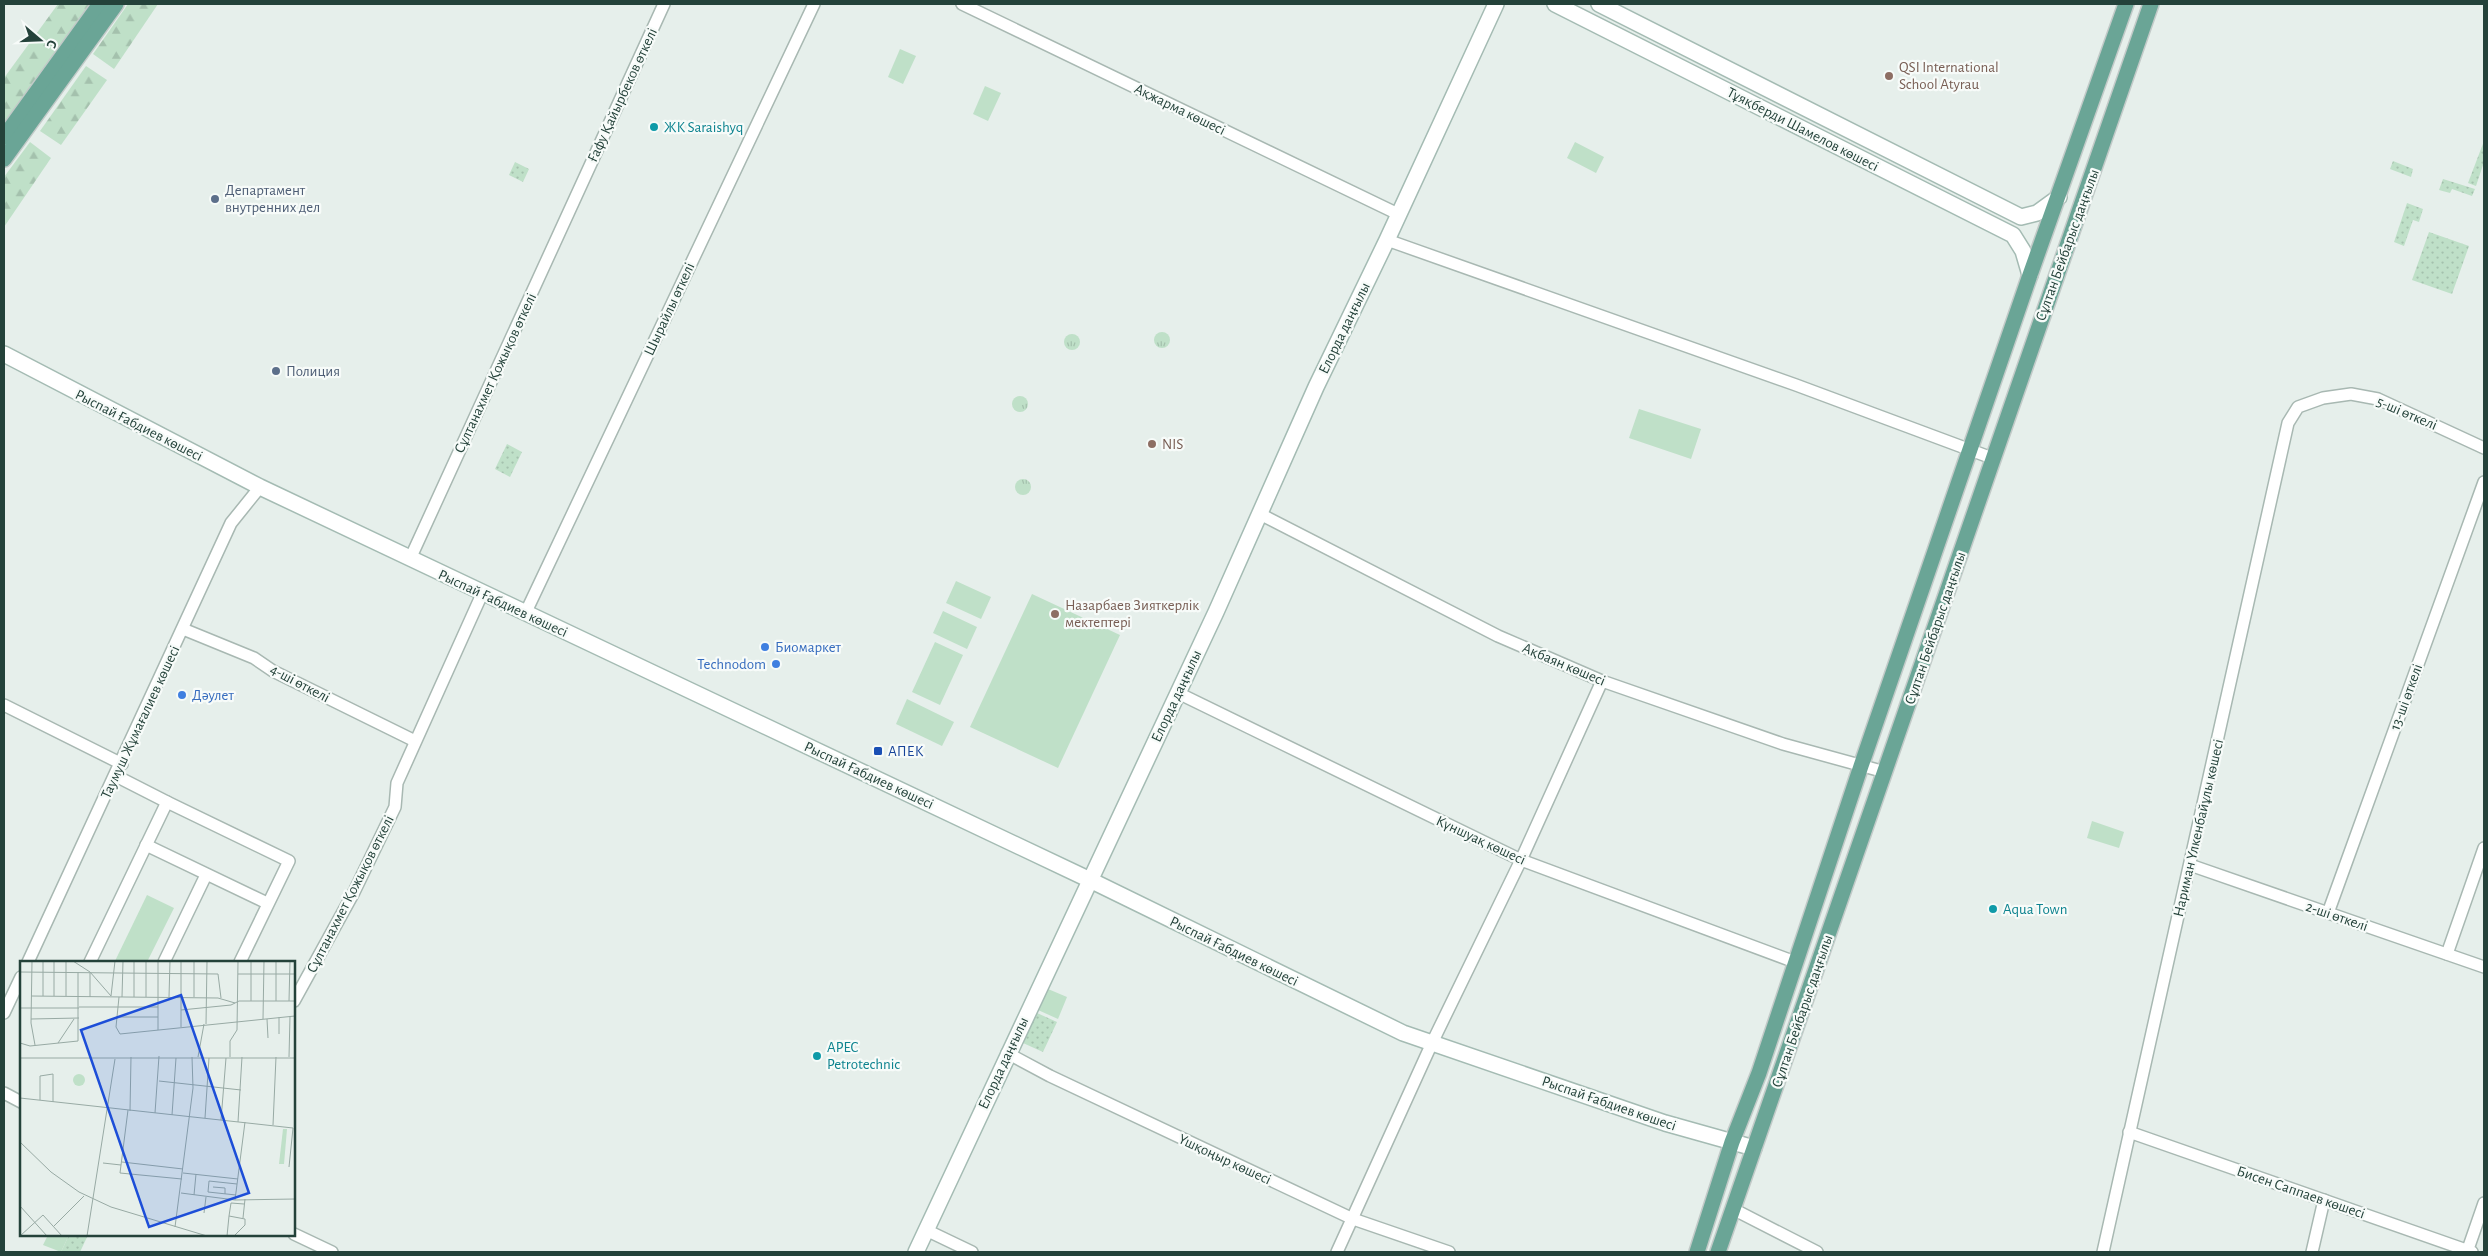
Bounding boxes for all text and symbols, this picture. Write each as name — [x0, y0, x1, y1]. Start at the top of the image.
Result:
north arrow — [15, 15, 65, 65]
street label: Ғафу Қайырбеков өткелі — [585, 26, 660, 165]
text: С — [43, 38, 59, 50]
place label: QSI International School Atyrau — [1899, 60, 1999, 92]
marker: QSI International School Atyrau — [1883, 70, 1895, 82]
street label: Ақжарма көшесі — [1132, 81, 1228, 138]
street label: Тұяқберди Шамелов көшесі — [1725, 85, 1881, 174]
place label: ЖК Saraishyq — [664, 120, 743, 135]
marker: ЖК Saraishyq — [648, 121, 660, 133]
street label: Сұлтан Бейбарыс даңғылы — [2033, 167, 2102, 323]
place label: Департамент внутренних дел — [225, 183, 320, 215]
marker: Департамент внутренних дел — [209, 193, 221, 205]
street label: Шырайлы өткелі — [641, 260, 698, 358]
street label: Елорда даңғылы — [1316, 280, 1373, 376]
street label: Сұлтанахмет Қожықов өткелі — [452, 291, 539, 456]
place label: Полиция — [286, 364, 340, 379]
marker: Полиция — [270, 365, 282, 377]
street label: Рыспай Ғабдиев көшесі — [73, 387, 205, 464]
street label: 5-ші өткелі — [2374, 394, 2439, 433]
place label: NIS — [1162, 437, 1183, 452]
marker: NIS — [1146, 438, 1158, 450]
street label: Сұлтан Бейбарыс даңғылы — [1902, 550, 1969, 706]
street label: Рыспай Ғабдиев көшесі — [436, 567, 570, 640]
place label: Назарбаев Зияткерлік мектептері — [1065, 598, 1199, 630]
marker: Назарбаев Зияткерлік мектептері — [1049, 608, 1061, 620]
place label: Биомаркет — [775, 640, 842, 655]
street label: Ақбаян көшесі — [1520, 640, 1608, 689]
marker: Биомаркет — [759, 641, 771, 653]
street label: Таумуш Жұмағалиев көшесі — [98, 643, 182, 801]
street label: Елорда даңғылы — [1149, 648, 1204, 745]
place label: Technodom — [697, 657, 766, 672]
marker: Technodom — [770, 658, 782, 670]
street label: 4-ші өткелі — [267, 662, 332, 705]
street label: 13-ші өткелі — [2388, 662, 2425, 732]
place label: Дәулет — [192, 688, 234, 703]
marker: Дәулет — [176, 689, 188, 701]
street label: Нариман Үлкенбайұлы көшесі — [2171, 738, 2226, 918]
street label: Рыспай Ғабдиев көшесі — [802, 739, 936, 812]
place label: АПЕК — [888, 744, 924, 759]
marker: АПЕК — [872, 745, 884, 757]
street label: Сұлтанахмет Қожықов өткелі — [304, 813, 397, 975]
street label: Күншуақ көшесі — [1434, 813, 1528, 868]
street label: 2-ші өткелі — [2304, 899, 2370, 934]
place label: Aqua Town — [2003, 902, 2067, 917]
marker: Aqua Town — [1987, 903, 1999, 915]
street label: Рыспай Ғабдиев көшесі — [1167, 914, 1300, 989]
street label: Сұлтан Бейбарыс даңғылы — [1769, 933, 1836, 1089]
inset map — [20, 961, 295, 1236]
street label: Елорда даңғылы — [976, 1015, 1031, 1112]
place label: APEC Petrotechnic — [827, 1040, 900, 1072]
marker: APEC Petrotechnic — [811, 1050, 823, 1062]
street label: Рыспай Ғабдиев көшесі — [1540, 1073, 1678, 1134]
street label: Үшқоңыр көшесі — [1176, 1131, 1273, 1187]
street label: Бисен Саппаев көшесі — [2235, 1163, 2367, 1221]

